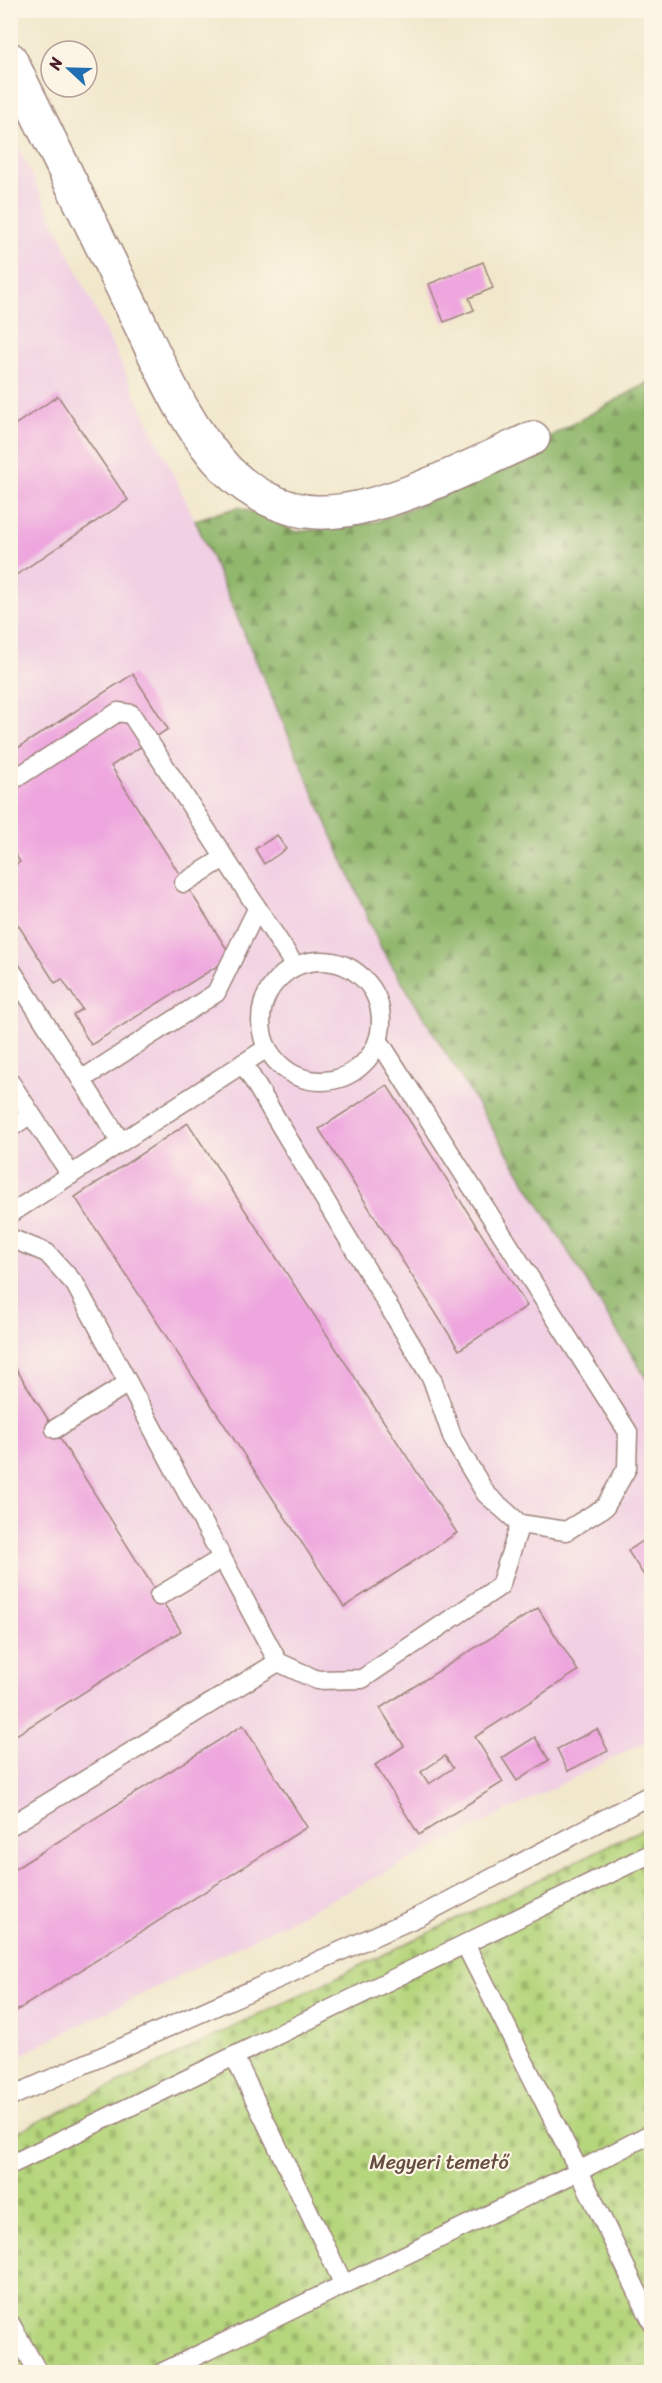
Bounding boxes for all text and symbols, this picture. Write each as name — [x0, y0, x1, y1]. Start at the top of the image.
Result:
north arrow — [39, 39, 99, 99]
text: N — [40, 52, 71, 75]
park label: Megyeri temető — [369, 2145, 510, 2180]

